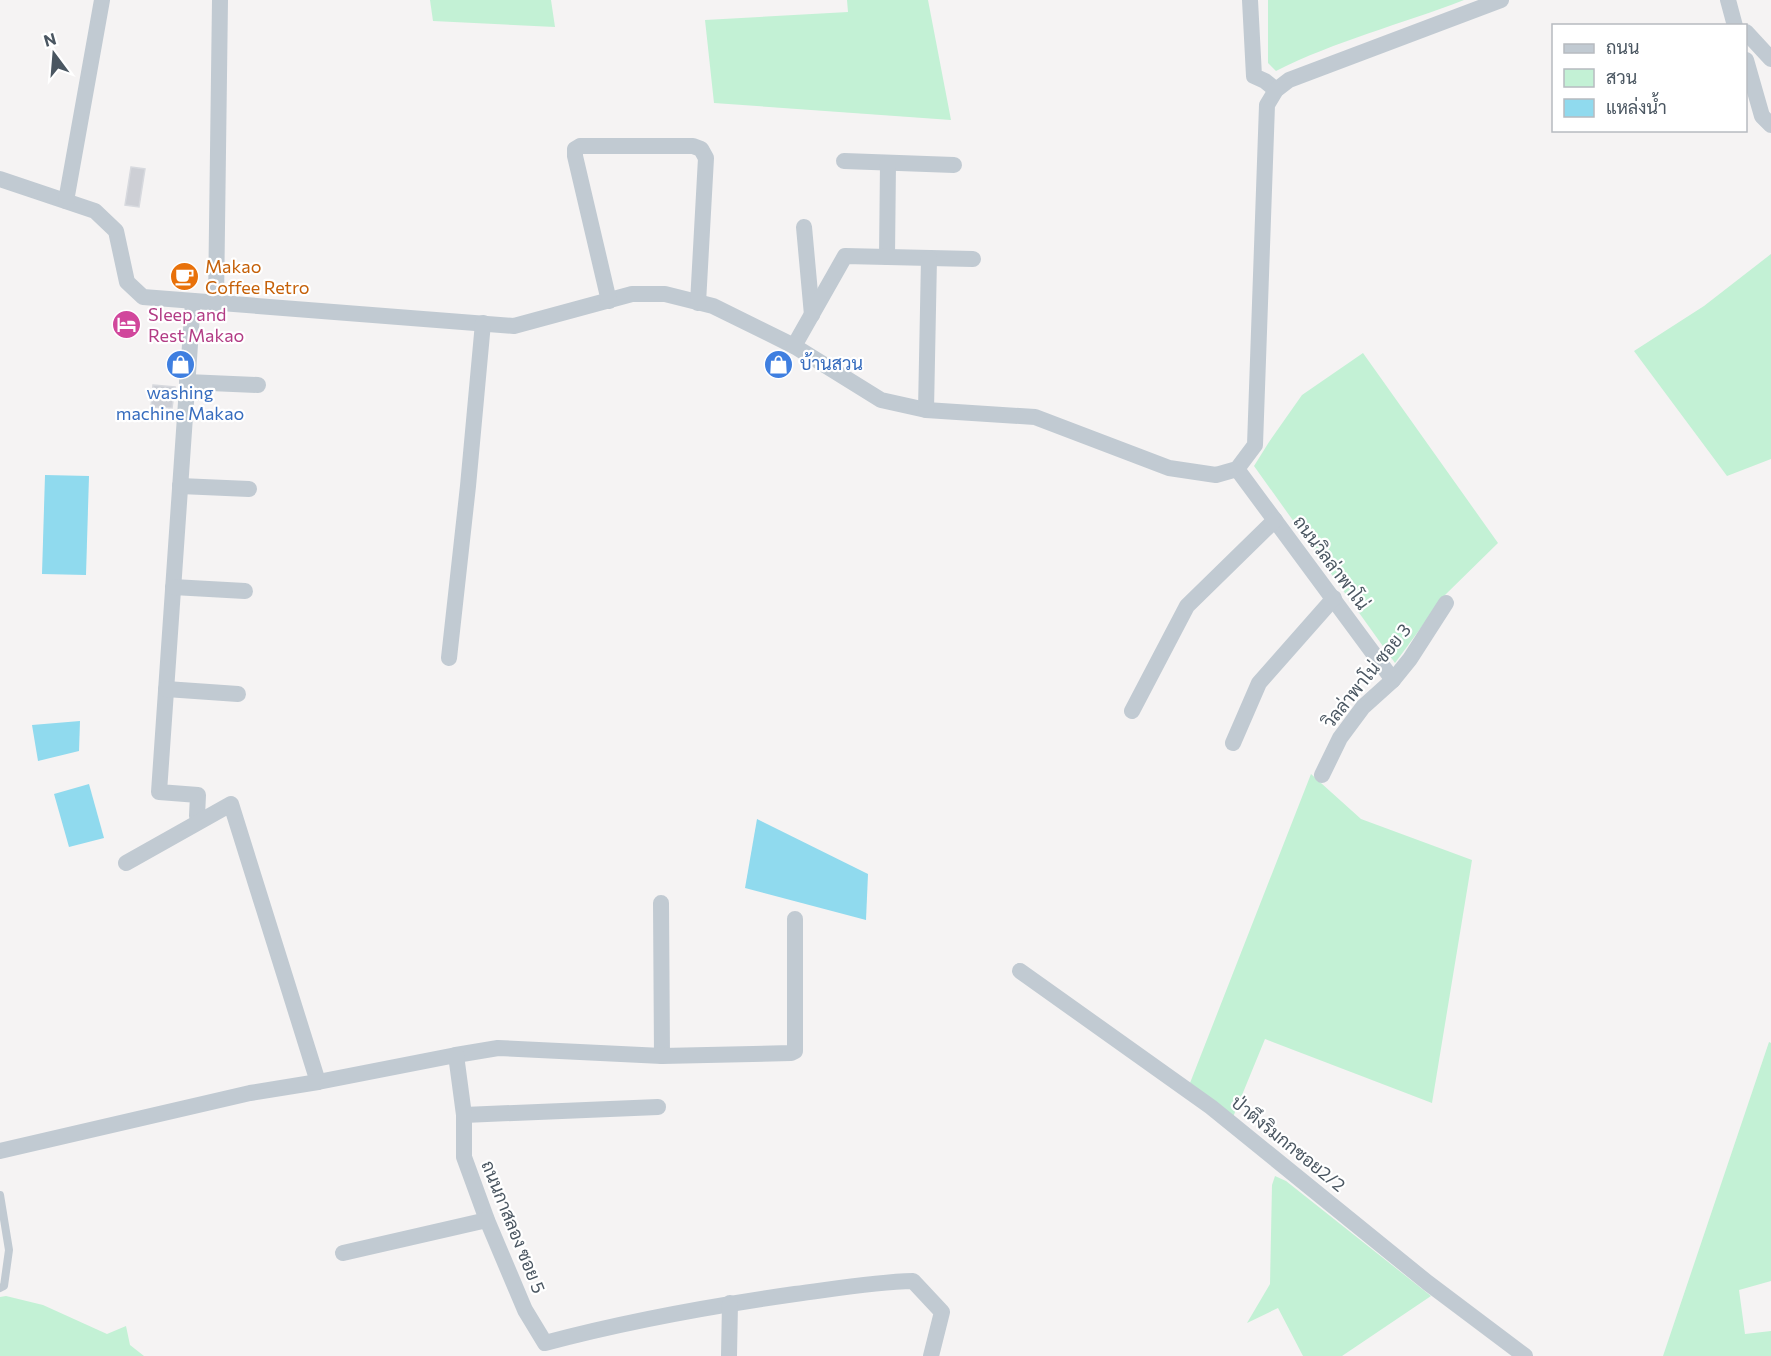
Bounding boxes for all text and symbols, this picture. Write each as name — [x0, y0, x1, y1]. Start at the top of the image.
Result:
north arrow — [24, 24, 84, 84]
legend — [1552, 24, 1747, 132]
text: N — [41, 28, 58, 50]
text: ถนน — [1606, 36, 1639, 58]
text: สวน — [1606, 66, 1637, 88]
text: แหล่งน้ำ — [1606, 92, 1667, 118]
place label: Makao Coffee Retro — [205, 255, 310, 298]
cafe icon: Makao Coffee Retro — [168, 261, 200, 293]
place label: Sleep and Rest Makao — [148, 303, 244, 346]
hotel icon: Sleep and Rest Makao — [111, 309, 143, 341]
shop icon: washing machine Makao — [164, 348, 196, 380]
shop icon: บ้านสวน — [763, 348, 795, 380]
place label: บ้านสวน — [800, 352, 863, 374]
place label: washing machine Makao — [116, 381, 244, 424]
street label: ถนนวิลล่าพาโน่ — [1289, 510, 1375, 614]
street label: วิลล่าพาโน่ ซอย 3 — [1316, 618, 1415, 733]
street label: ป่าตึงริมกกซอย2/2 — [1227, 1091, 1350, 1196]
street label: ถนนกาสลอง ซอย 5 — [477, 1157, 551, 1296]

